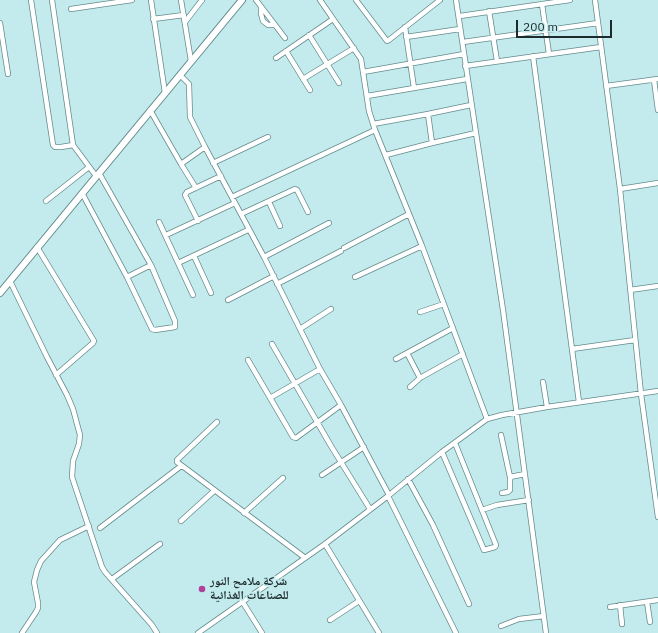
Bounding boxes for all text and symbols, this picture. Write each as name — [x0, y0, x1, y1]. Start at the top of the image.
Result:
scale bar — [518, 12, 614, 38]
text: 200 m — [523, 19, 558, 34]
place label: شركة ملامح النور للصناعات الغذائية — [210, 575, 289, 603]
marker: شركة ملامح النور للصناعات الغذائية — [197, 584, 207, 594]

